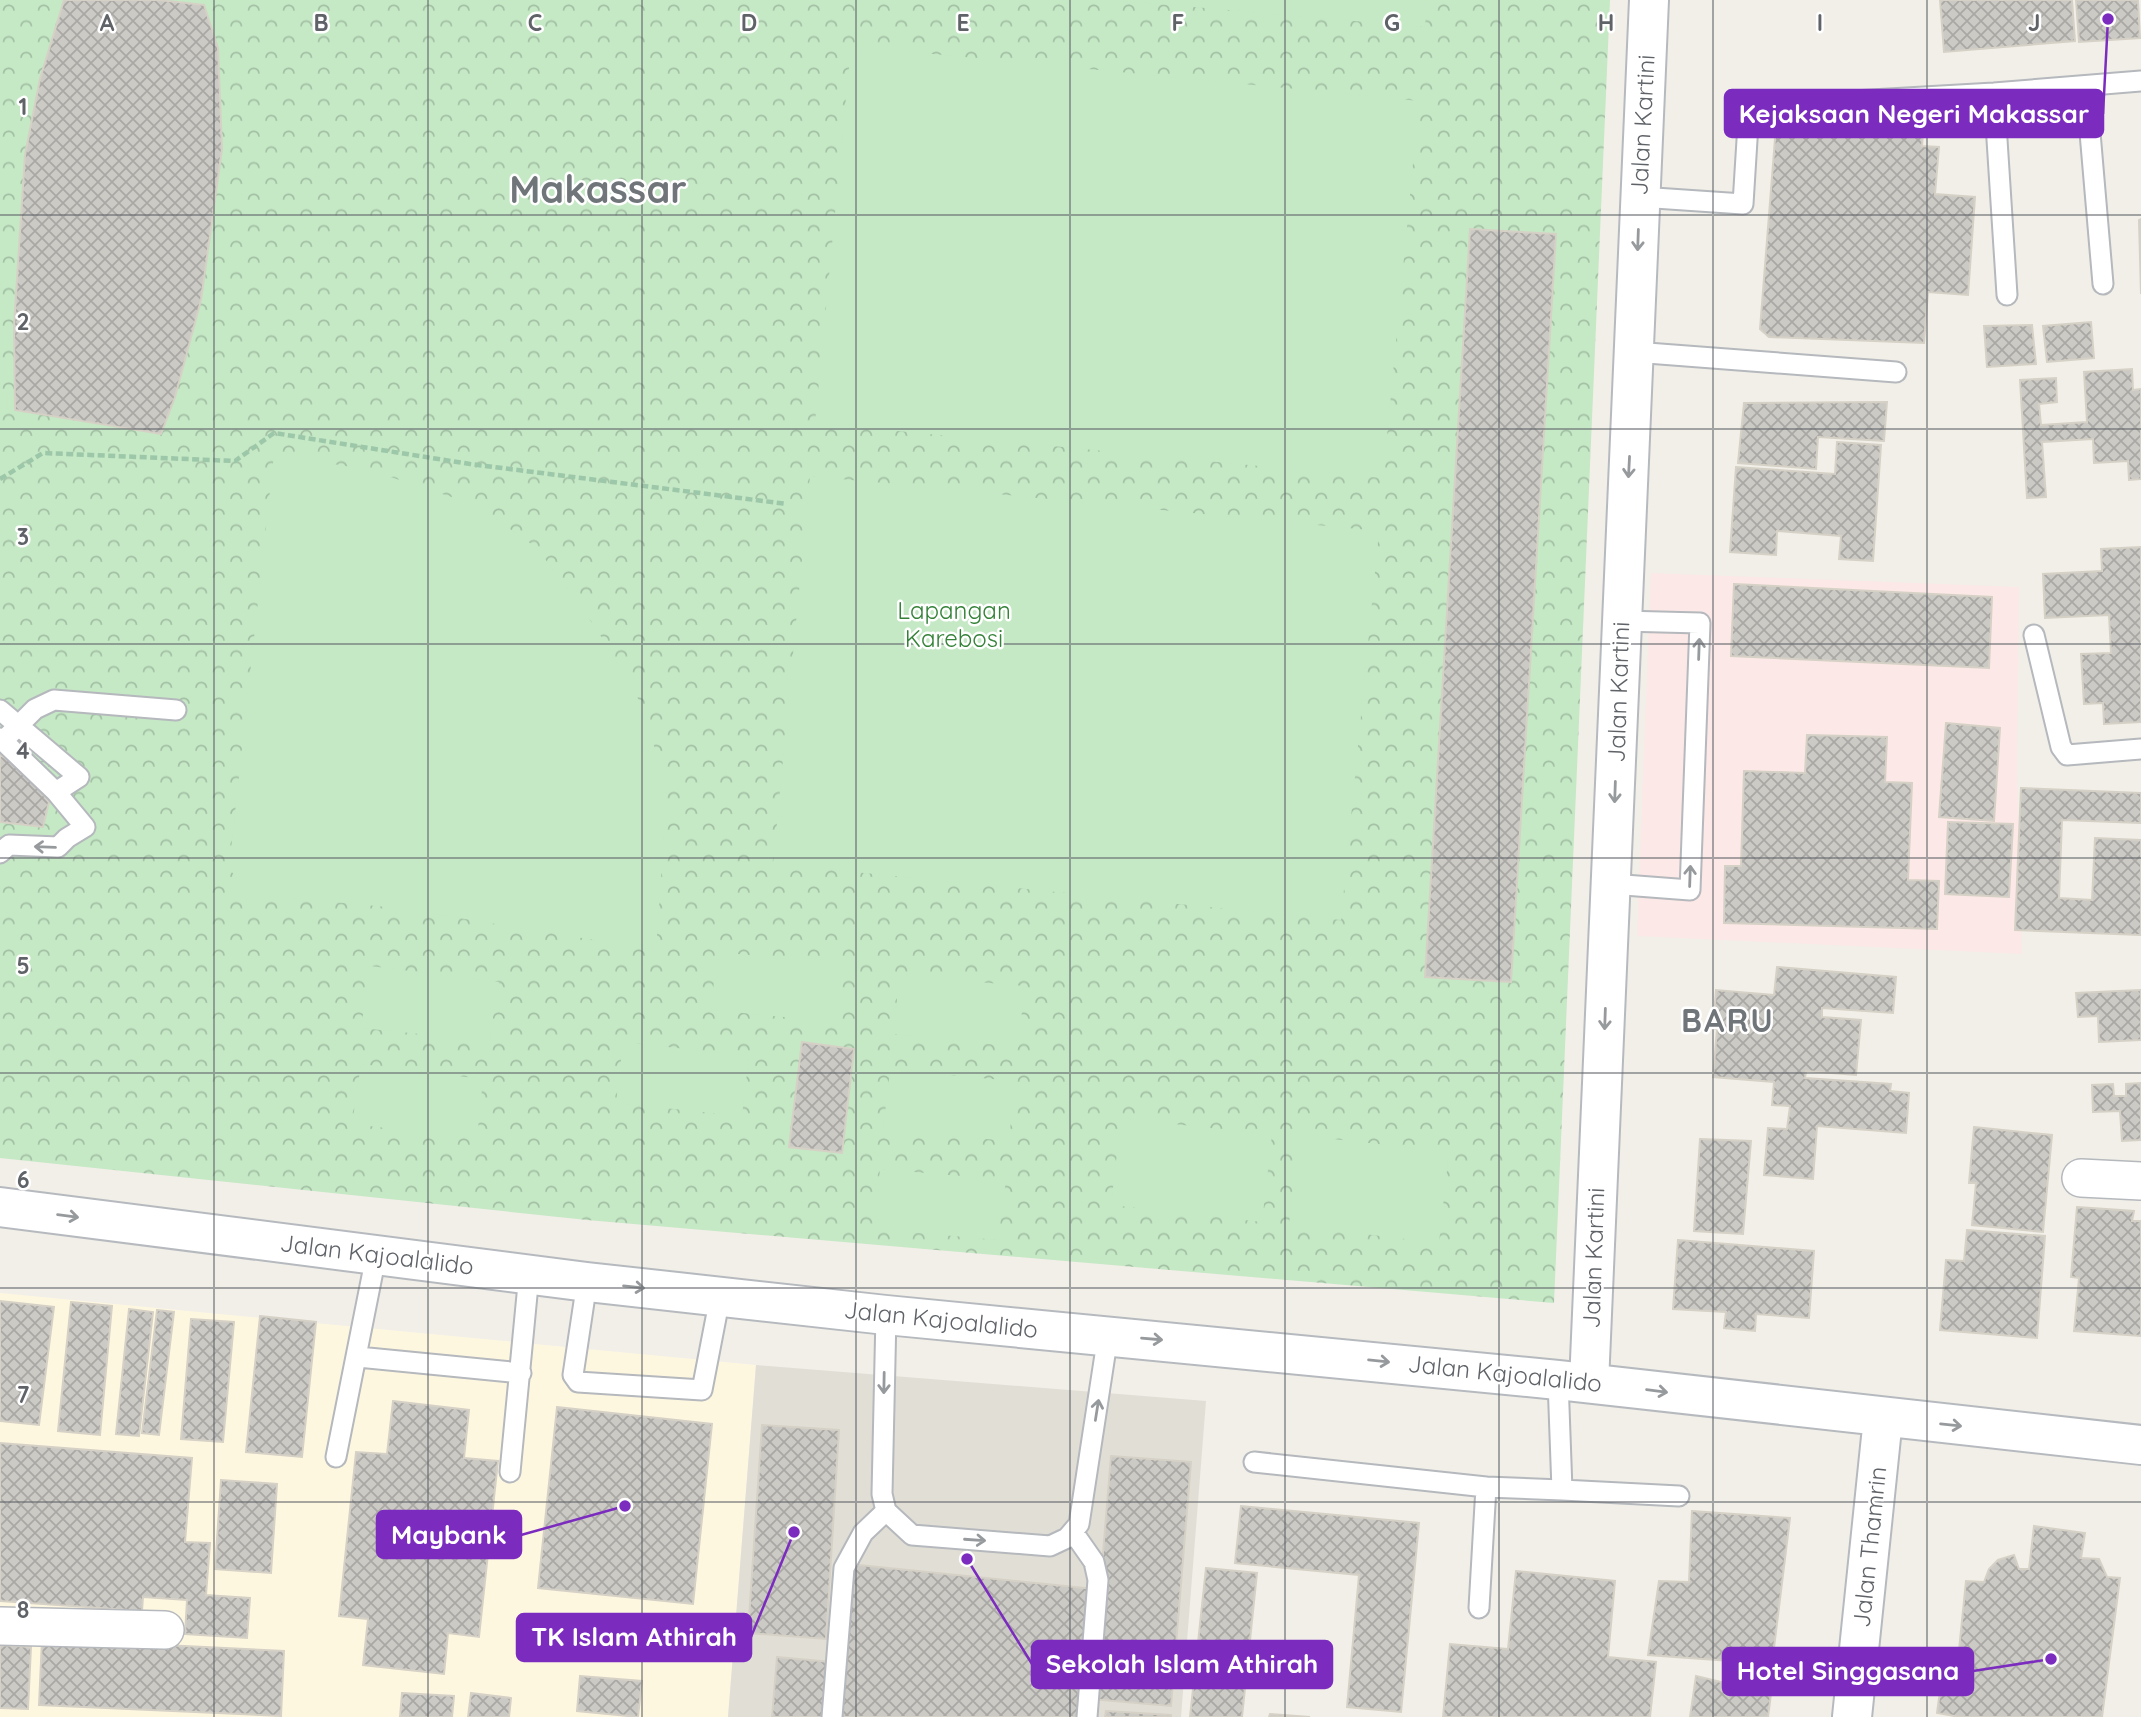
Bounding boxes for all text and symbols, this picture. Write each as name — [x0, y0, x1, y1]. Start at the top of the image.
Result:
text: A — [100, 8, 115, 37]
text: B — [313, 8, 329, 37]
text: C — [528, 8, 542, 37]
text: D — [741, 8, 757, 37]
text: E — [956, 8, 970, 37]
text: F — [1172, 8, 1184, 37]
text: G — [1384, 8, 1400, 37]
text: H — [1598, 8, 1614, 37]
text: I — [1817, 8, 1823, 37]
text: J — [2028, 8, 2040, 37]
street label: Jalan Kartini — [1623, 54, 1661, 196]
callout: Kejaksaan Negeri Makassar — [1725, 90, 2103, 137]
text: 1 — [19, 92, 27, 121]
text: Kejaksaan Negeri Makassar — [1739, 97, 2089, 130]
district label: Makassar — [509, 165, 687, 213]
one-way arrow — [1632, 228, 1645, 251]
text: 2 — [16, 307, 30, 336]
one-way arrow — [1622, 455, 1635, 478]
text: 3 — [17, 522, 29, 551]
park label: Lapangan Karebosi — [897, 595, 1011, 653]
street label: Jalan Kartini — [1601, 621, 1635, 763]
one-way arrow — [1693, 638, 1706, 661]
text: 4 — [16, 736, 30, 765]
one-way arrow — [1608, 780, 1621, 803]
one-way arrow — [34, 840, 57, 853]
one-way arrow — [1684, 865, 1697, 888]
text: 5 — [16, 951, 30, 980]
district label: BARU — [1681, 1000, 1775, 1040]
one-way arrow — [1598, 1008, 1611, 1031]
text: 6 — [17, 1165, 29, 1194]
street label: Jalan Kartini — [1576, 1187, 1610, 1329]
one-way arrow — [56, 1209, 79, 1222]
street label: Jalan Kajoalalido — [279, 1227, 476, 1281]
one-way arrow — [622, 1281, 644, 1294]
street label: Jalan Kajoalalido — [843, 1294, 1040, 1344]
one-way arrow — [1141, 1333, 1163, 1346]
street label: Jalan Kajoalalido — [1407, 1348, 1604, 1398]
one-way arrow — [1367, 1355, 1390, 1368]
one-way arrow — [878, 1372, 891, 1395]
text: 7 — [17, 1380, 30, 1409]
one-way arrow — [1645, 1385, 1668, 1398]
one-way arrow — [1091, 1399, 1104, 1422]
one-way arrow — [1939, 1419, 1962, 1432]
street label: Jalan Thamrin — [1846, 1465, 1892, 1629]
callout: Maybank — [377, 1511, 521, 1558]
text: Maybank — [391, 1518, 507, 1551]
one-way arrow — [963, 1534, 986, 1547]
text: 8 — [17, 1595, 29, 1624]
callout: TK Islam Athirah — [517, 1614, 751, 1661]
text: TK Islam Athirah — [531, 1620, 737, 1653]
callout: Sekolah Islam Athirah — [1032, 1641, 1332, 1688]
text: Sekolah Islam Athirah — [1046, 1647, 1318, 1680]
callout: Hotel Singgasana — [1723, 1648, 1973, 1695]
text: Hotel Singgasana — [1737, 1654, 1959, 1687]

